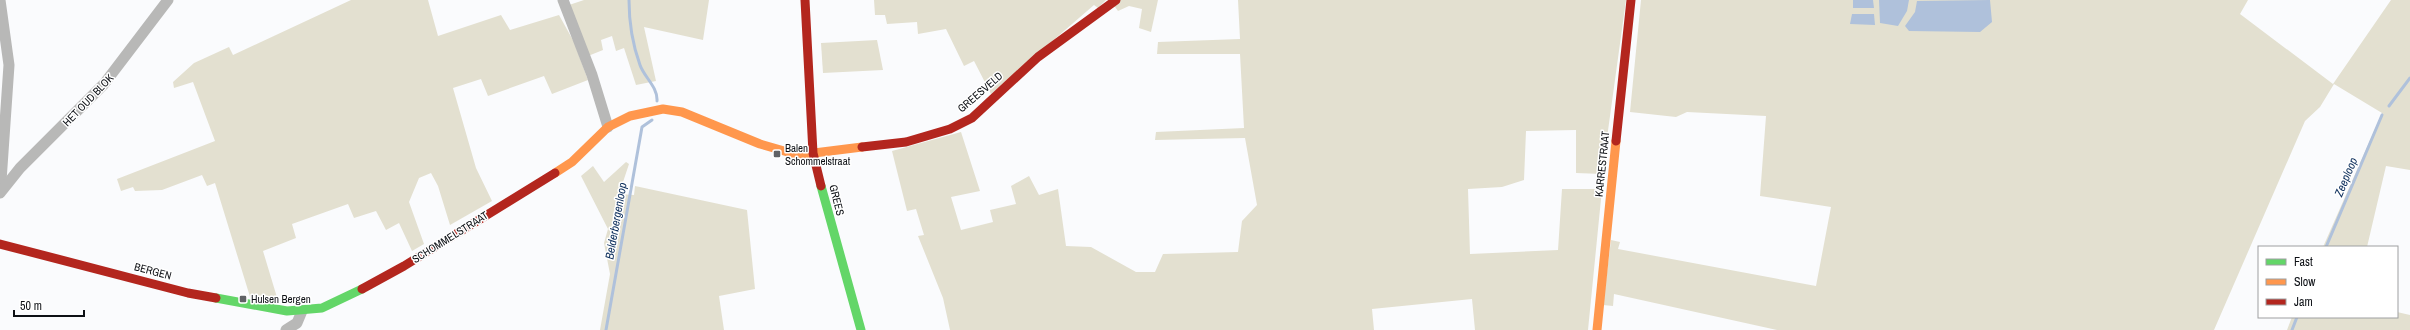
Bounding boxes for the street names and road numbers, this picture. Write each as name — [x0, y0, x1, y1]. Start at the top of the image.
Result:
street label: GREESVELD — [955, 69, 1005, 115]
street label: HET OUD BLOK — [60, 71, 116, 129]
street label: KARRESTRAAT — [1592, 130, 1612, 198]
street label: GREES — [826, 183, 848, 217]
street label: SCHOMMELSTRAAT — [409, 208, 491, 266]
street label: BERGEN — [133, 259, 173, 283]

